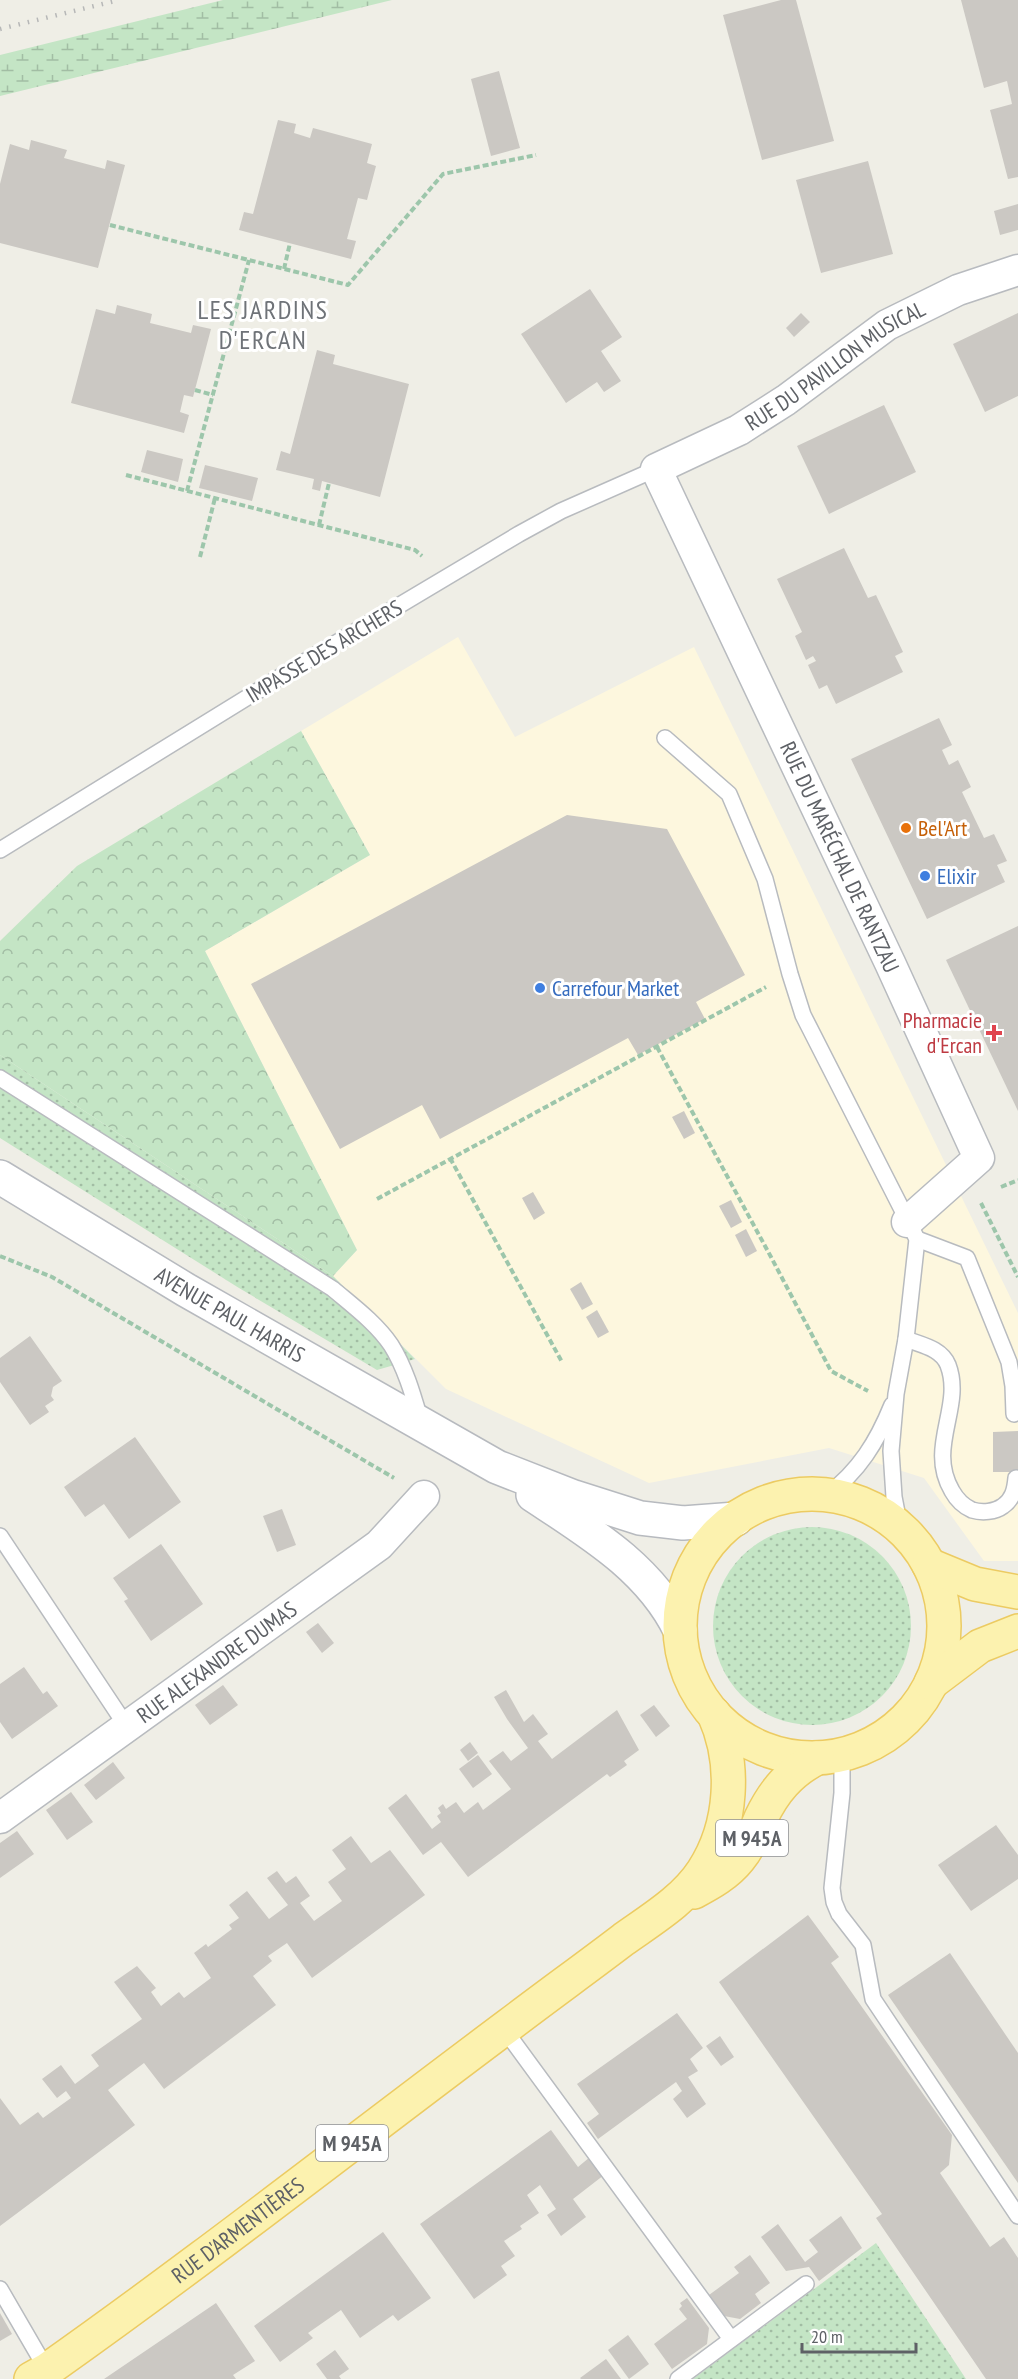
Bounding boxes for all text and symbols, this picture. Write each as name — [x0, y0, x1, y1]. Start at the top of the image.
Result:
district label: LES JARDINS D'ERCAN — [198, 293, 328, 356]
street label: RUE DU PAVILLON MUSICAL — [740, 295, 930, 436]
street label: IMPASSE DES ARCHERS — [241, 593, 407, 709]
street label: RUE DU MARÉCHAL DE RANTZAU — [774, 737, 906, 977]
place label: Bel'Art — [918, 814, 967, 842]
marker: Bel'Art — [899, 821, 913, 835]
place label: Elixir — [937, 862, 976, 890]
marker: Elixir — [918, 869, 932, 883]
place label: Carrefour Market — [552, 974, 679, 1002]
marker: Carrefour Market — [533, 981, 547, 995]
place label: Pharmacie d'Ercan — [903, 1006, 982, 1059]
marker: Pharmacie d'Ercan — [987, 1026, 1001, 1040]
street label: AVENUE PAUL HARRIS — [150, 1261, 310, 1369]
street label: RUE ALEXANDRE DUMAS — [131, 1595, 302, 1729]
road number: M 945A — [716, 1820, 788, 1856]
road number: M 945A — [316, 2125, 388, 2161]
street label: RUE D'ARMENTIÈRES — [166, 2171, 310, 2289]
scale bar — [802, 2316, 916, 2354]
text: 20 m — [811, 2325, 843, 2348]

